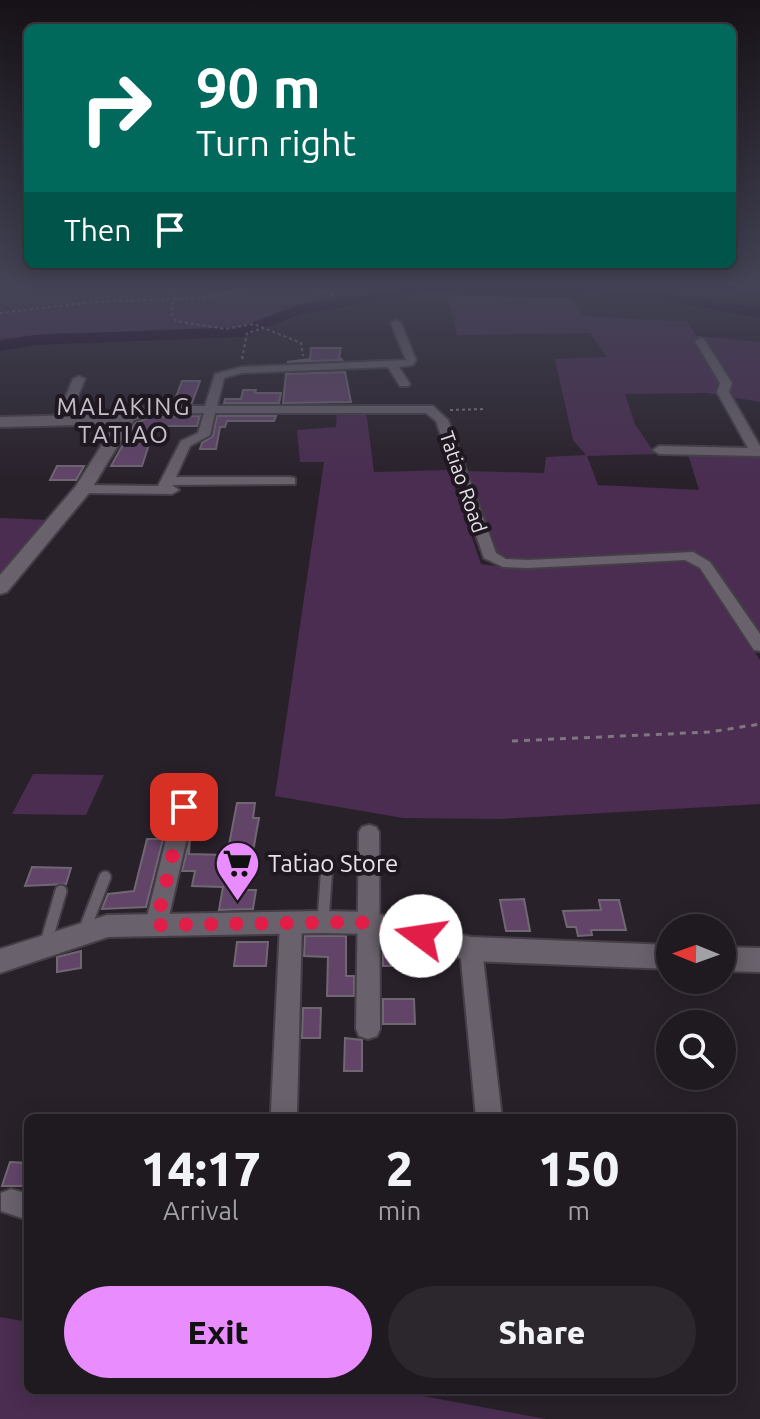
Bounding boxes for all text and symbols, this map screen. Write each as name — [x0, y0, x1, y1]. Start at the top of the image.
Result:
icon: right — [64, 56, 168, 160]
text: 90 m — [196, 56, 321, 119]
text: Turn right — [196, 122, 356, 163]
icon: arrive — [148, 208, 192, 252]
text: Then — [64, 213, 132, 247]
district label: MALAKING TATIAO — [57, 393, 191, 448]
street label: Tatiao Road — [435, 428, 492, 536]
pin — [150, 773, 218, 841]
icon: arrive — [162, 785, 206, 829]
supermarket icon: Tatiao Store — [213, 840, 261, 903]
place label: Tatiao Store — [268, 850, 398, 877]
position arrow — [379, 894, 463, 978]
north arrow — [656, 914, 736, 994]
map controls — [656, 914, 736, 1090]
button: search — [656, 1010, 736, 1090]
text: 14:17 — [141, 1141, 261, 1195]
text: 2 — [386, 1141, 413, 1195]
text: 150 — [538, 1141, 619, 1195]
text: Arrival — [163, 1196, 239, 1225]
text: min — [378, 1196, 421, 1225]
text: m — [567, 1196, 590, 1225]
button: Exit — [64, 1286, 372, 1378]
button: Share — [388, 1286, 696, 1378]

